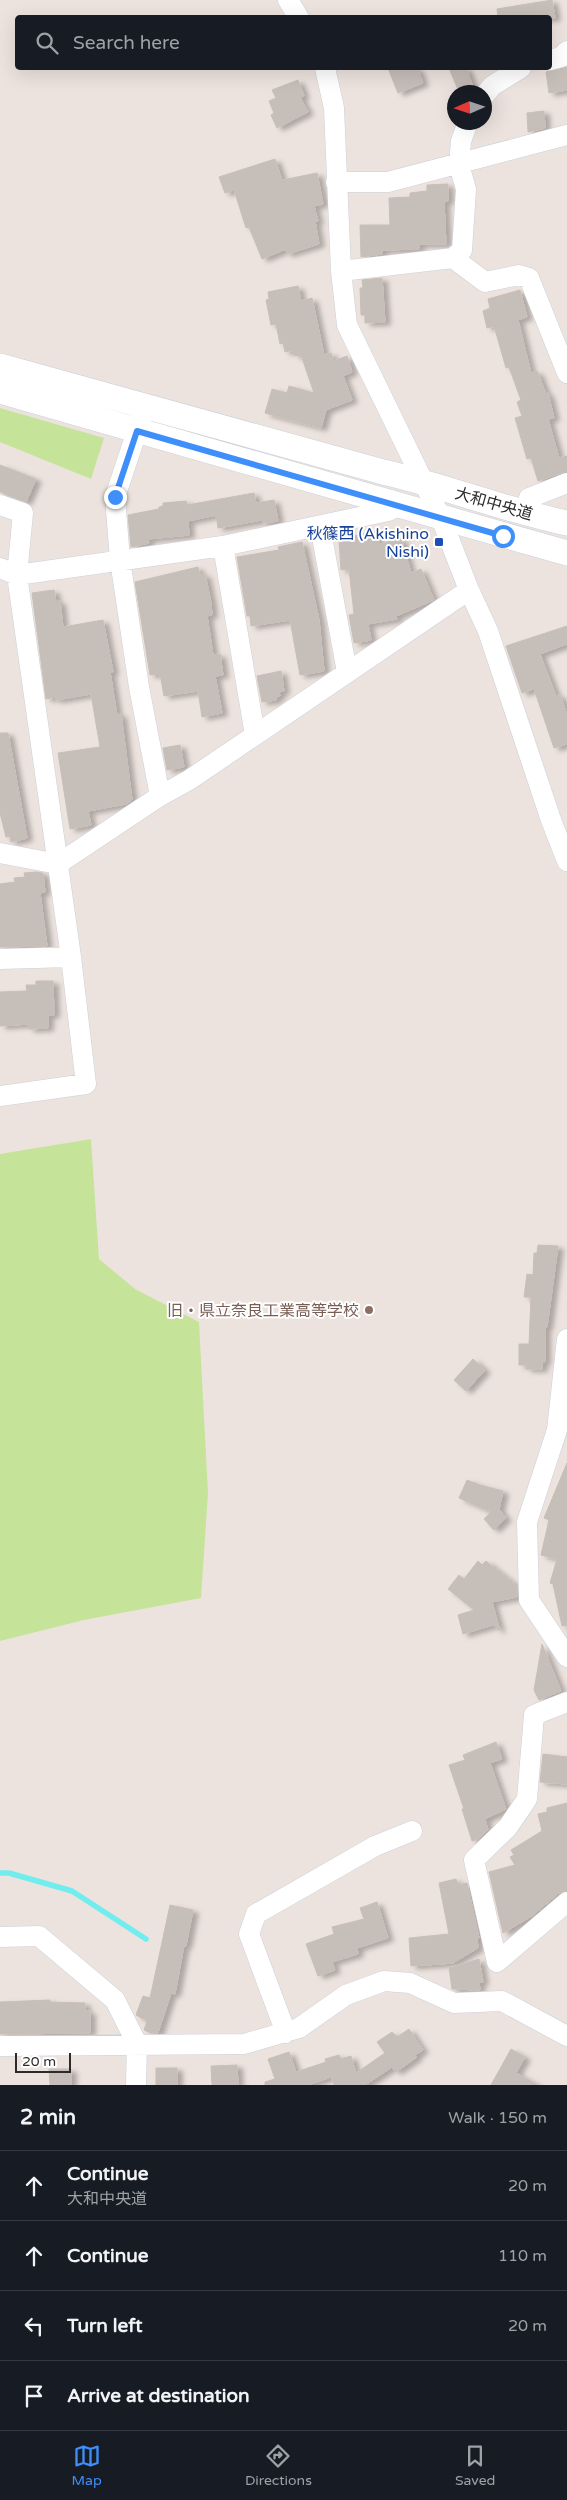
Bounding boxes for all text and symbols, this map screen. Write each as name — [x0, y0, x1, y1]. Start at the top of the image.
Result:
search box — [15, 15, 552, 70]
icon: search — [33, 29, 61, 57]
text: Search here — [73, 32, 180, 54]
north arrow — [447, 85, 492, 130]
street label: 大和中央道 — [453, 483, 535, 525]
route end — [104, 486, 127, 509]
place label: 秋篠西 (Akishino Nishi) — [306, 524, 429, 562]
route start — [492, 525, 515, 548]
marker: 秋篠西 (Akishino Nishi) — [433, 536, 445, 548]
place label: 旧・県立奈良工業高等学校 — [167, 1301, 359, 1321]
marker: 旧・県立奈良工業高等学校 — [363, 1304, 375, 1316]
scale bar — [15, 2050, 71, 2073]
text: 20 m — [22, 2053, 56, 2070]
text: 2 min — [20, 2105, 76, 2130]
text: Walk · 150 m — [448, 2108, 547, 2128]
text: Continue — [67, 2163, 149, 2185]
icon: ahead — [20, 2172, 48, 2200]
text: 20 m — [508, 2176, 547, 2196]
text: 大和中央道 — [67, 2189, 147, 2209]
icon: ahead — [20, 2242, 48, 2270]
text: Continue — [67, 2245, 149, 2267]
text: 110 m — [498, 2246, 547, 2266]
icon: left — [20, 2312, 48, 2340]
text: Turn left — [67, 2315, 143, 2337]
text: 20 m — [508, 2316, 547, 2336]
icon: arrive — [20, 2382, 48, 2410]
text: Arrive at destination — [67, 2385, 250, 2407]
tab: Map — [72, 2442, 102, 2489]
tab: Directions — [245, 2442, 312, 2489]
tab: Saved — [455, 2442, 495, 2489]

